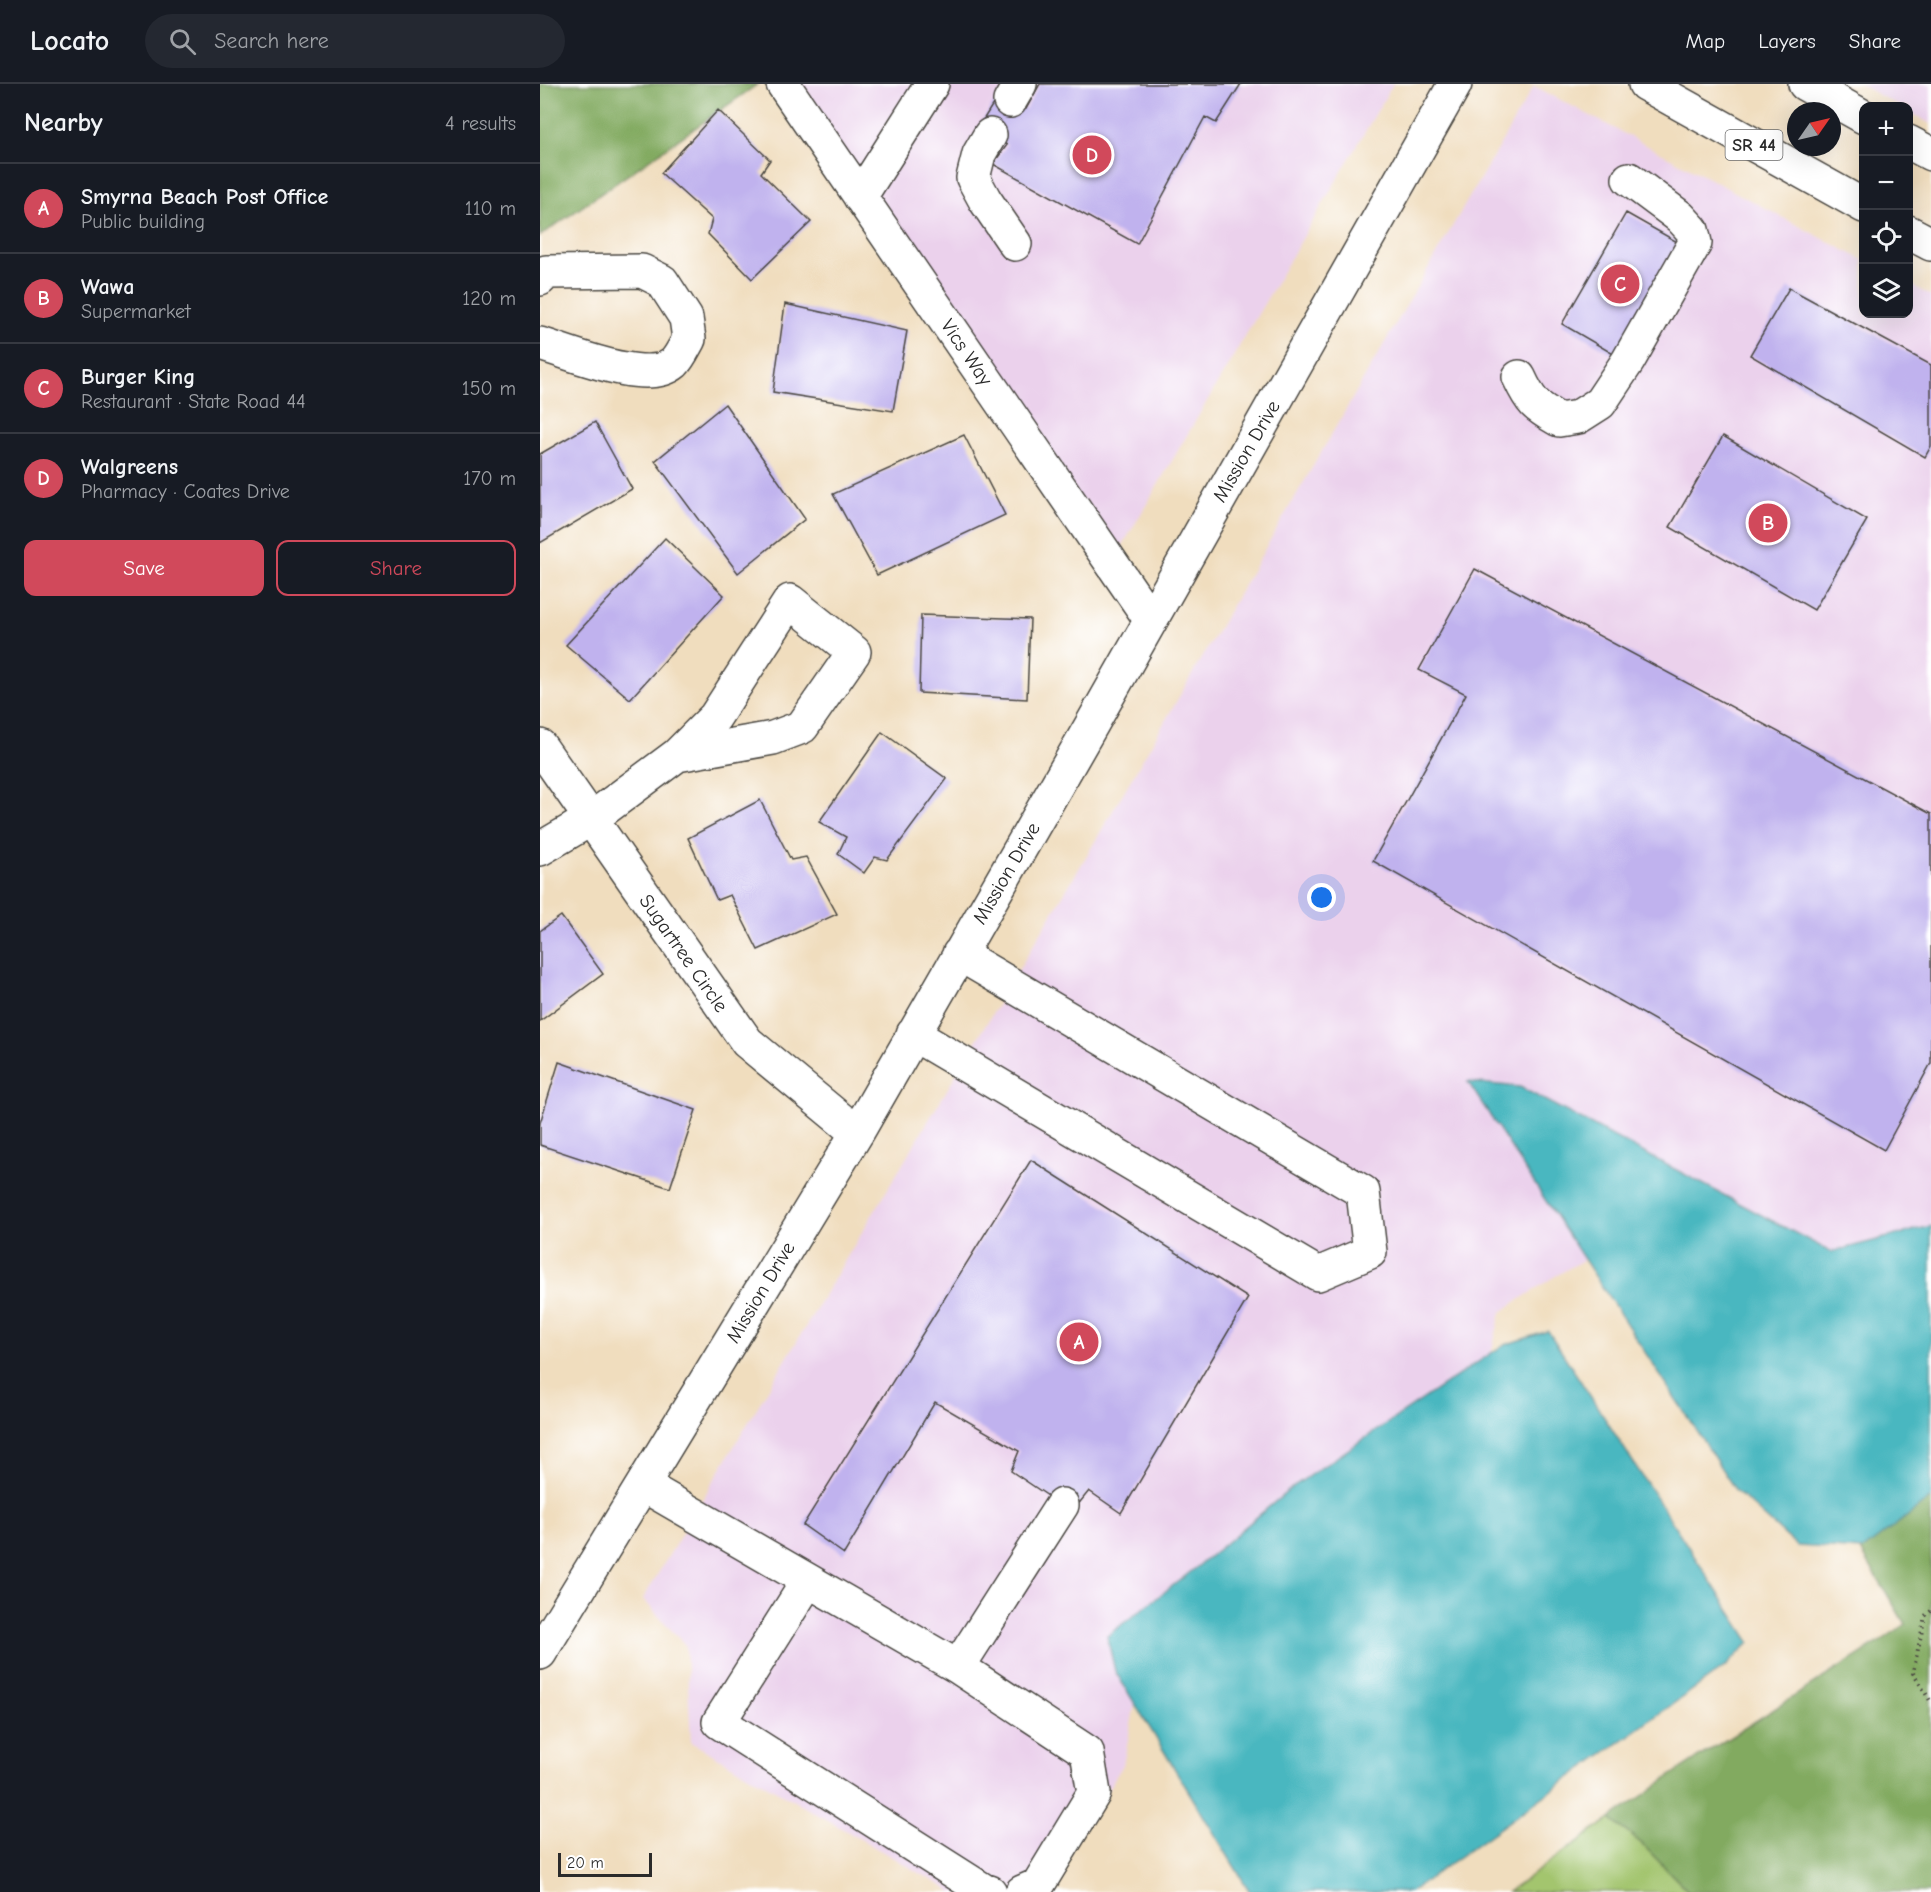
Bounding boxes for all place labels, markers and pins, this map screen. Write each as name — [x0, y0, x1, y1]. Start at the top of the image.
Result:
pin: D — [1072, 132, 1112, 178]
pin: C — [1600, 262, 1640, 306]
pin: B — [1748, 500, 1788, 546]
pin: A — [1060, 1320, 1098, 1364]

